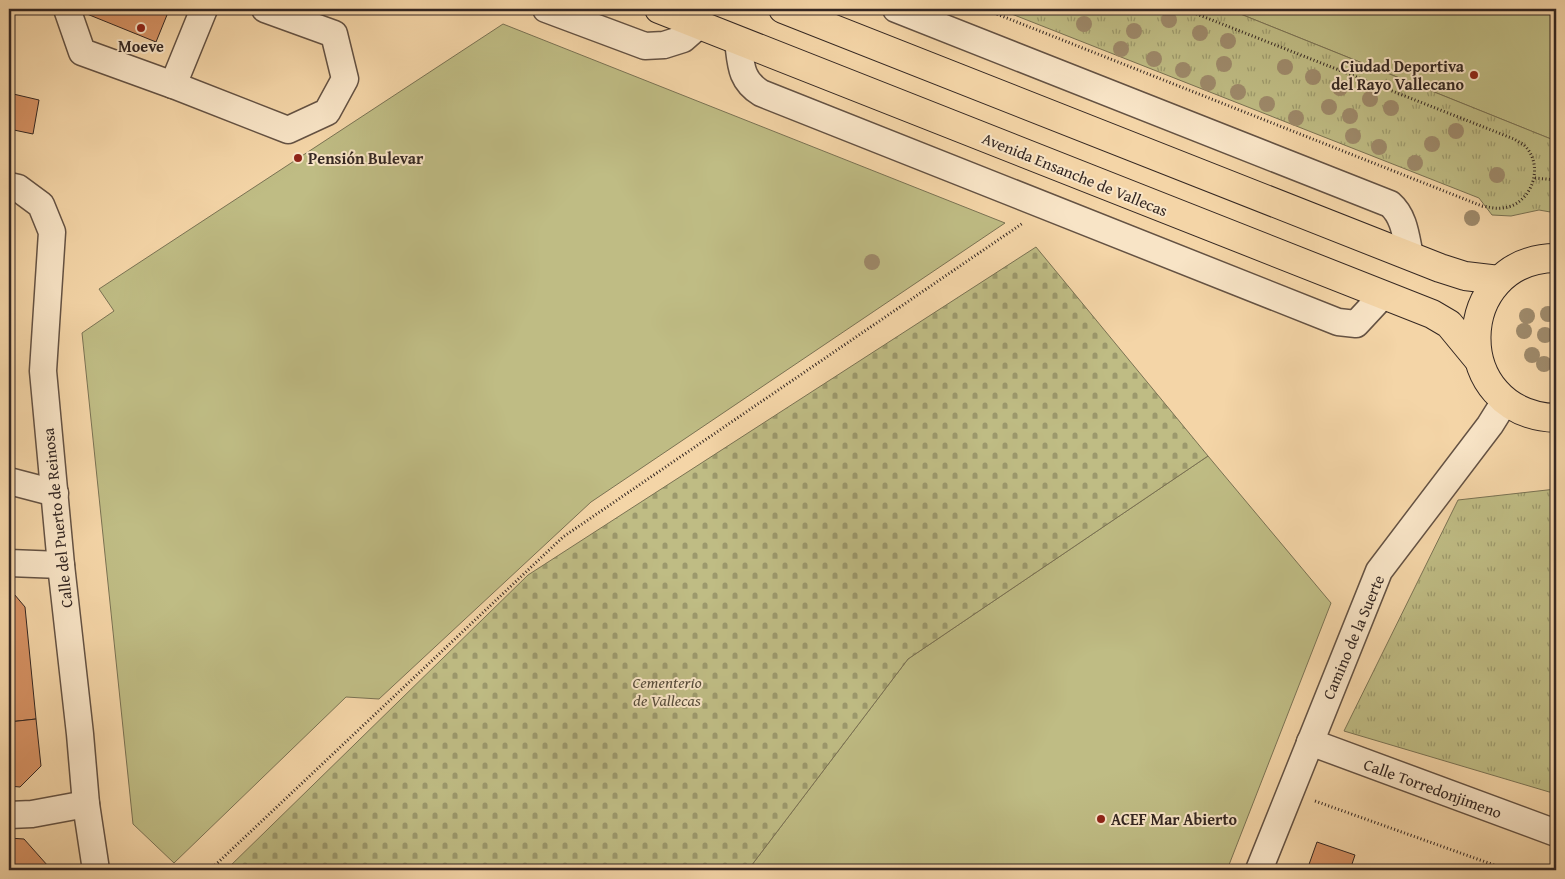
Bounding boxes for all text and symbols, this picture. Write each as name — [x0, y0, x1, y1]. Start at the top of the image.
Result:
marker: Moeve — [135, 22, 147, 34]
place label: Moeve — [118, 34, 164, 58]
place label: Ciudad Deportiva del Rayo Vallecano — [1331, 54, 1465, 96]
marker: Ciudad Deportiva del Rayo Vallecano — [1468, 69, 1480, 81]
street label: Avenida Ensanche de Vallecas — [979, 126, 1171, 222]
place label: Pensión Bulevar — [308, 146, 424, 170]
marker: Pensión Bulevar — [292, 152, 304, 164]
street label: Calle del Puerto de Reinosa — [36, 426, 78, 609]
street label: Camino de la Suerte — [1316, 571, 1390, 703]
park label: Cementerio de Vallecas — [632, 670, 702, 712]
street label: Calle Torredonjimeno — [1361, 752, 1505, 824]
place label: ACEF Mar Abierto — [1111, 807, 1237, 831]
marker: ACEF Mar Abierto — [1095, 813, 1107, 825]

